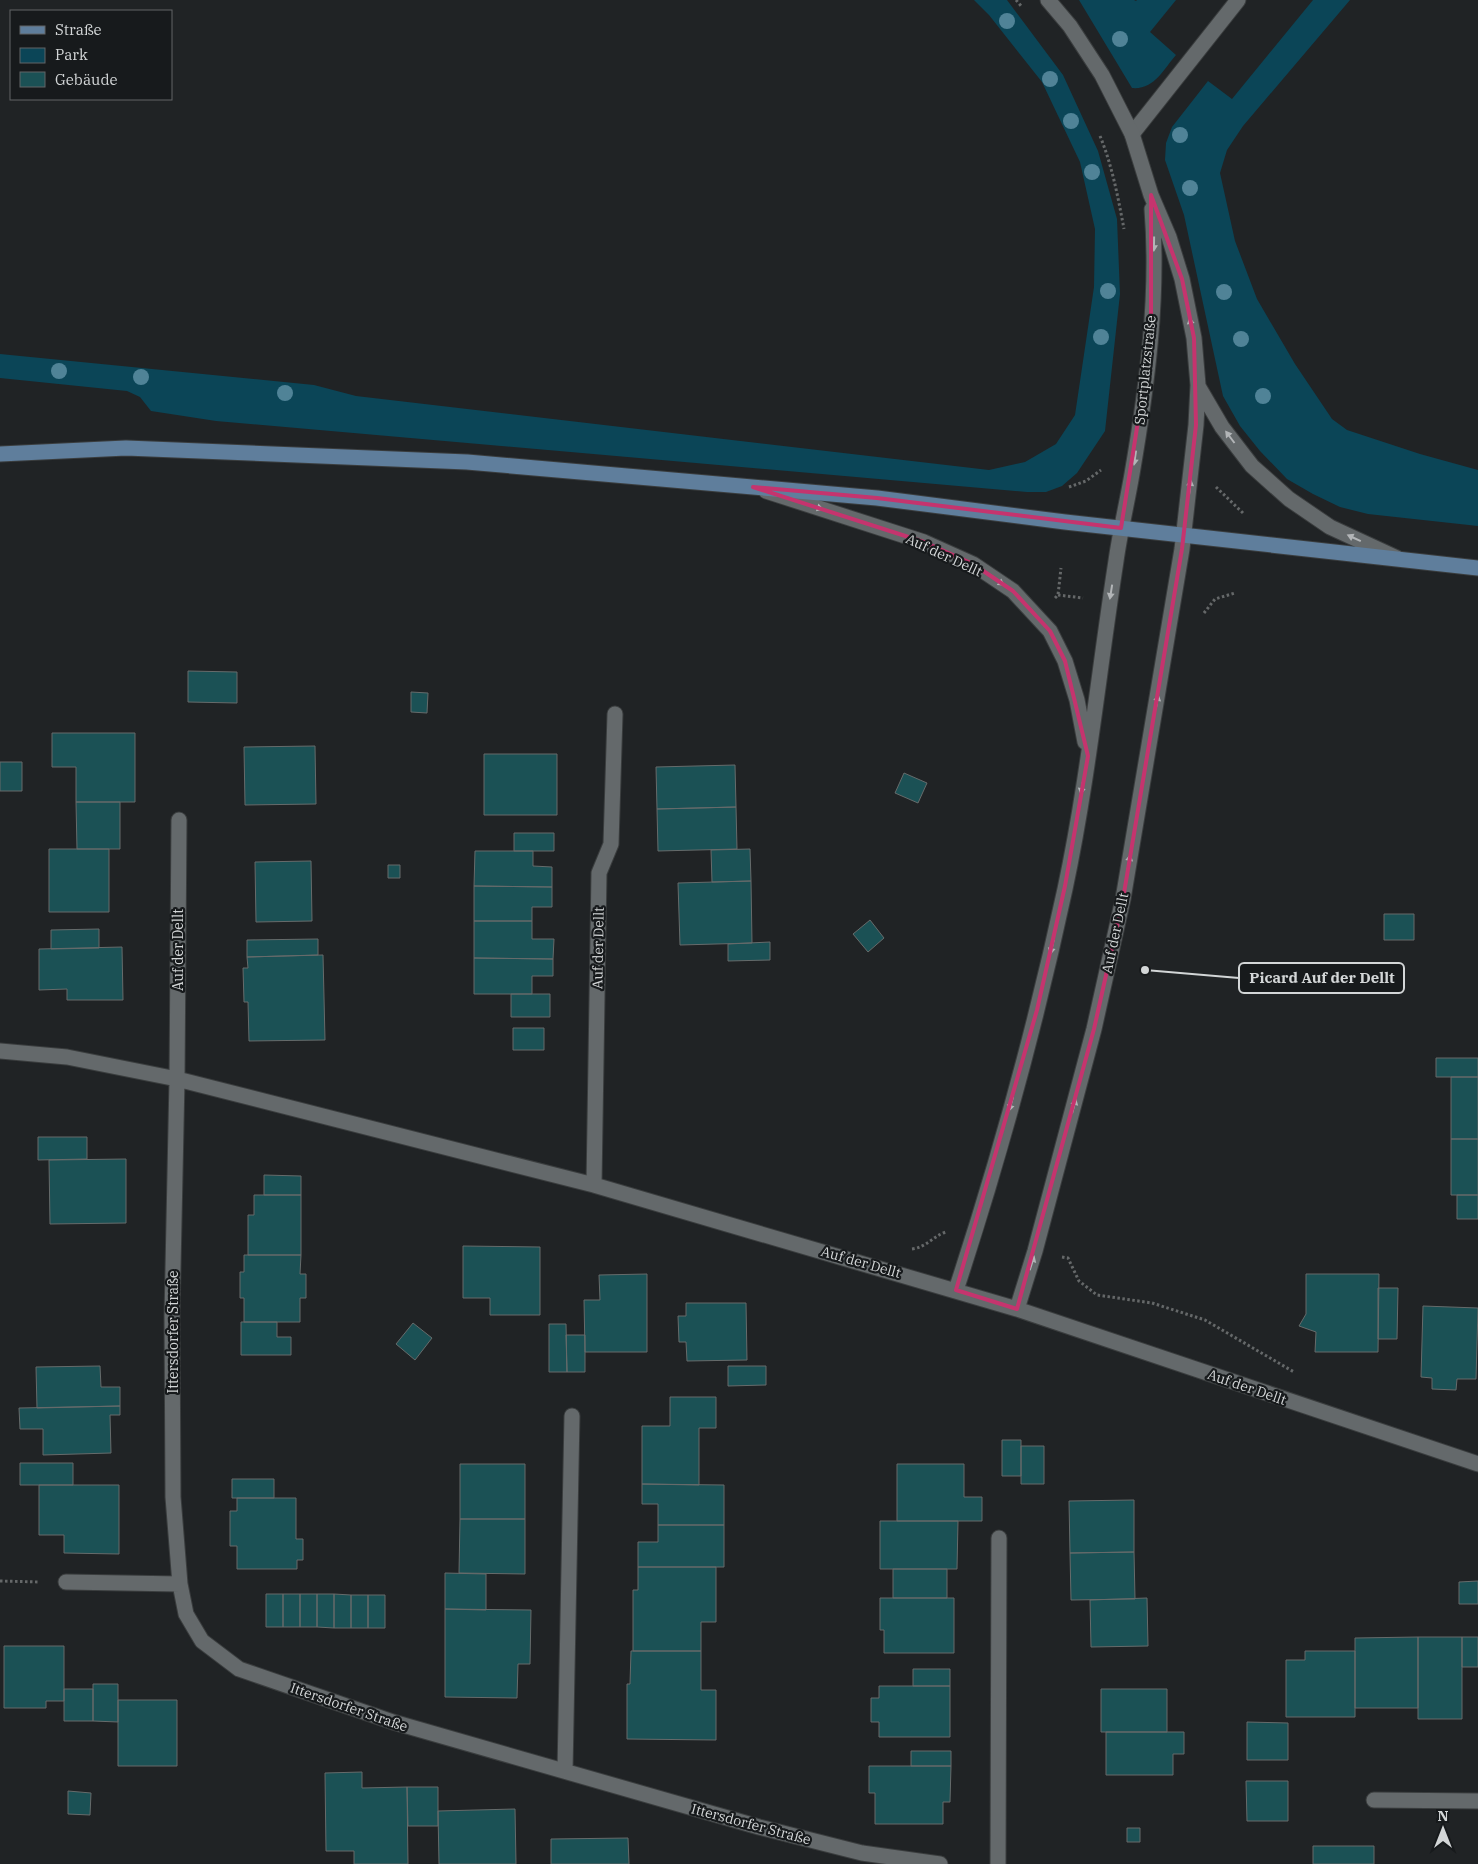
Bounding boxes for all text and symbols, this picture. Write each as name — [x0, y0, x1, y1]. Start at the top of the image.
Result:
legend — [10, 10, 172, 100]
text: Straße — [55, 20, 102, 39]
text: Park — [55, 45, 88, 64]
text: Gebäude — [55, 70, 118, 89]
one-way arrow — [1150, 236, 1158, 252]
street label: Sportplatzstraße — [1130, 314, 1160, 426]
one-way arrow — [1187, 317, 1195, 333]
one-way arrow — [1224, 430, 1235, 443]
one-way arrow — [1130, 450, 1138, 466]
one-way arrow — [1186, 479, 1194, 495]
one-way arrow — [808, 504, 823, 512]
street label: Auf der Dellt — [903, 529, 985, 581]
one-way arrow — [1347, 534, 1361, 542]
one-way arrow — [991, 576, 1005, 586]
one-way arrow — [1107, 584, 1115, 600]
one-way arrow — [1153, 693, 1161, 709]
one-way arrow — [1078, 780, 1086, 796]
one-way arrow — [1126, 854, 1134, 870]
street label: Auf der Dellt — [1098, 891, 1132, 975]
street label: Auf der Dellt — [588, 907, 608, 989]
street label: Auf der Dellt — [169, 909, 187, 991]
one-way arrow — [1048, 939, 1056, 955]
callout: Picard Auf der Dellt — [1239, 963, 1404, 993]
text: Picard Auf der Dellt — [1249, 968, 1395, 987]
one-way arrow — [1007, 1097, 1015, 1112]
one-way arrow — [1070, 1098, 1078, 1113]
street label: Auf der Dellt — [819, 1242, 903, 1282]
one-way arrow — [1028, 1255, 1036, 1270]
street label: Ittersdorfer Straße — [164, 1270, 182, 1394]
street label: Auf der Dellt — [1205, 1365, 1289, 1409]
street label: Ittersdorfer Straße — [288, 1678, 410, 1736]
street label: Ittersdorfer Straße — [689, 1799, 813, 1849]
north arrow — [1418, 1804, 1468, 1854]
text: N — [1437, 1807, 1449, 1825]

